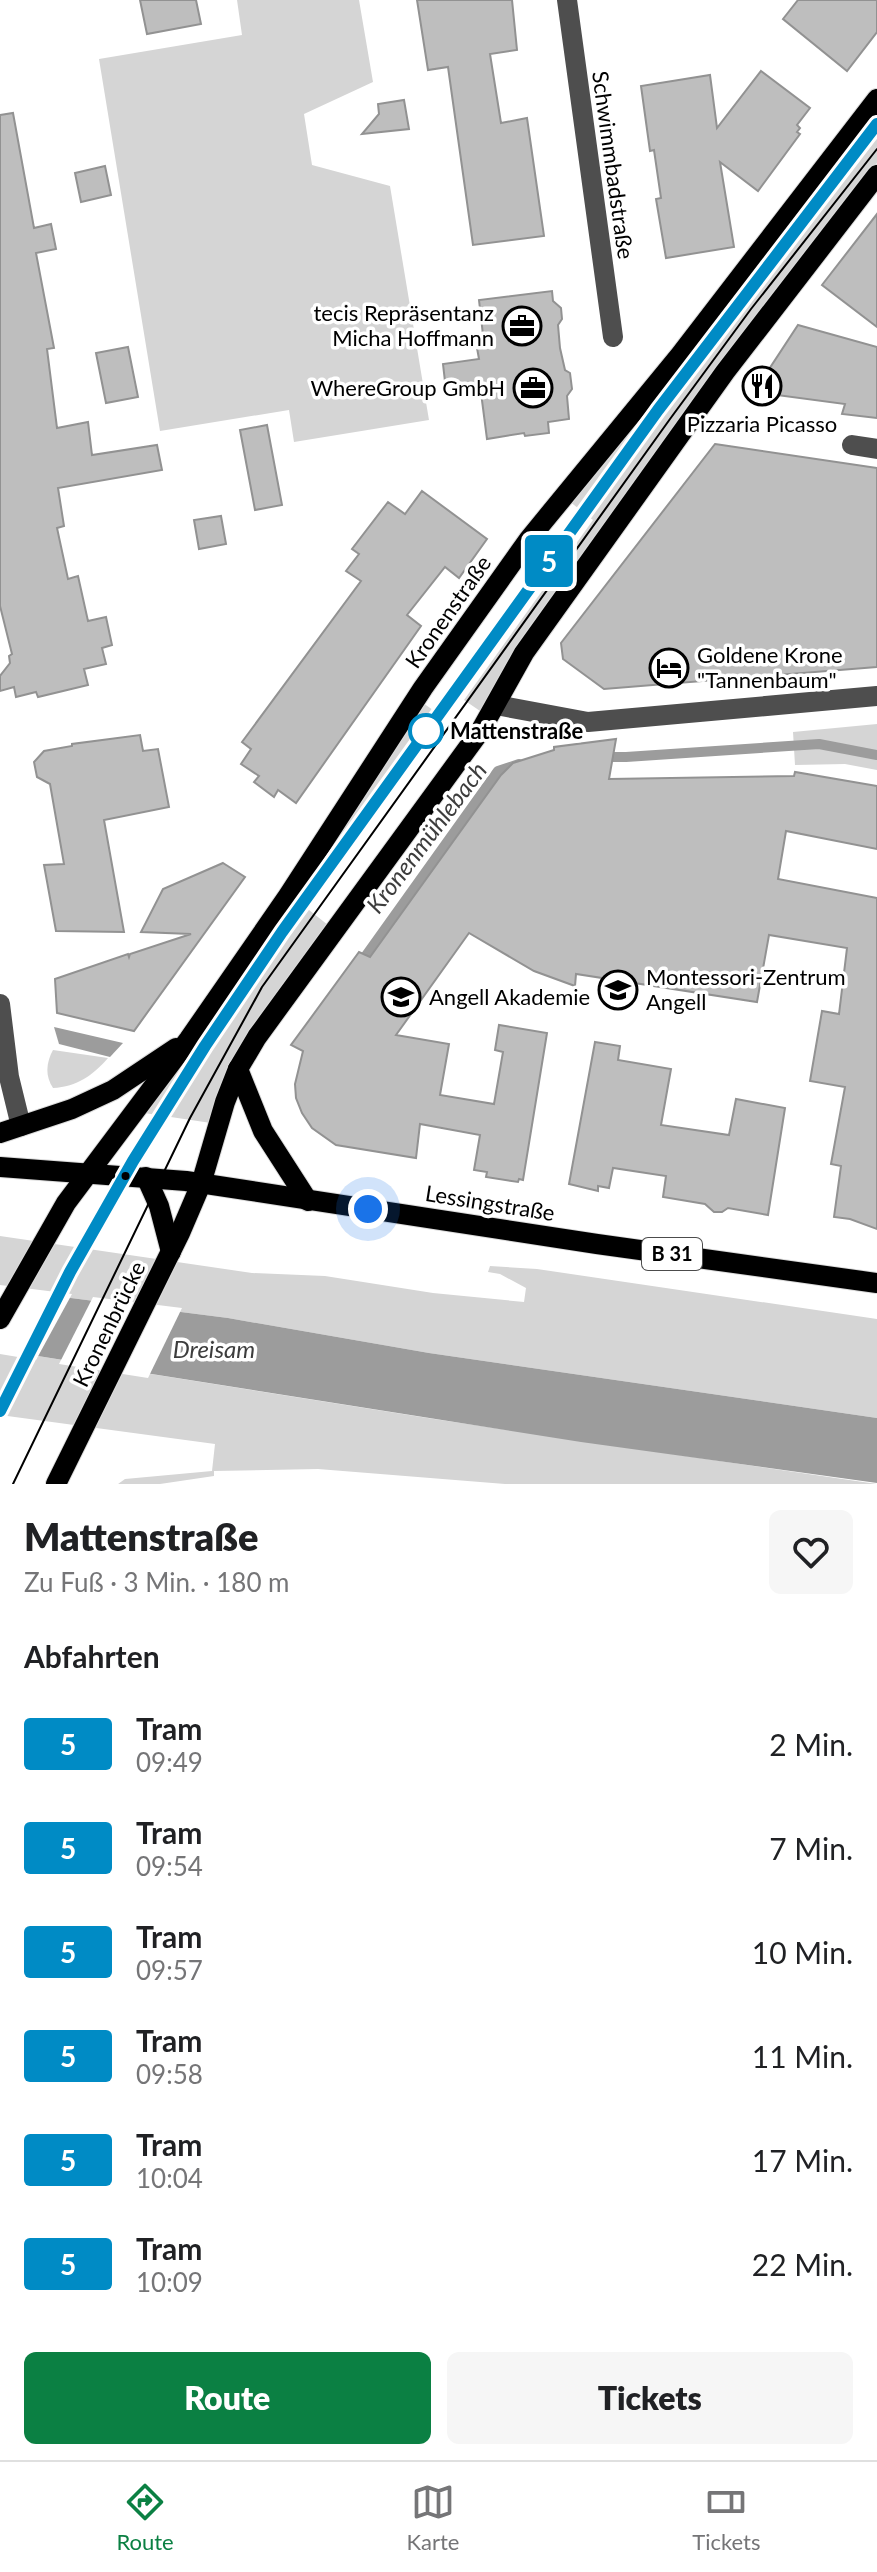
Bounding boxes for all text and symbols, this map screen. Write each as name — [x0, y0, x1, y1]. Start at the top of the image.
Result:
street label: Schwimmbadstraße — [587, 69, 640, 261]
place label: tecis Repräsentanz Micha Hoffmann — [314, 299, 494, 351]
office icon: tecis Repräsentanz Micha Hoffmann — [501, 305, 543, 347]
restaurant icon: Pizzaria Picasso — [741, 365, 783, 407]
office icon: WhereGroup GmbH — [512, 367, 554, 409]
place label: WhereGroup GmbH — [310, 374, 505, 401]
place label: Pizzaria Picasso — [687, 410, 837, 437]
line badge: 5 — [523, 535, 575, 587]
text: 5 — [541, 544, 557, 578]
street label: Kronenstraße — [399, 550, 496, 673]
place label: Goldene Krone "Tannenbaum" — [697, 641, 843, 693]
hotel icon: Goldene Krone "Tannenbaum" — [648, 647, 690, 689]
marker: Mattenstraße — [409, 714, 443, 748]
place label: Mattenstraße — [450, 717, 583, 744]
water label: Kronenmühlebach — [360, 756, 492, 918]
place label: Montessori-Zentrum Angell — [646, 963, 846, 1015]
school or university icon: Montessori-Zentrum Angell — [597, 969, 639, 1011]
school or university icon: Angell Akademie — [380, 976, 422, 1018]
place label: Angell Akademie — [429, 983, 590, 1010]
street label: Lessingstraße — [423, 1179, 557, 1226]
your location — [348, 1189, 388, 1229]
road number: B 31 — [642, 1238, 702, 1270]
street label: Kronenbrücke — [67, 1257, 151, 1391]
water label: Dreisam — [173, 1334, 255, 1363]
button: heart — [769, 1510, 853, 1594]
text: Mattenstraße — [24, 1513, 258, 1559]
text: Zu Fuß · 3 Min. · 180 m — [24, 1566, 290, 1598]
text: Abfahrten — [24, 1638, 160, 1674]
text: Tram — [136, 1710, 202, 1746]
text: 2 Min. — [769, 1726, 853, 1762]
text: 5 — [60, 1727, 76, 1761]
text: 09:49 — [136, 1746, 203, 1778]
text: Tram — [136, 1814, 202, 1850]
text: 7 Min. — [769, 1830, 853, 1866]
text: 5 — [60, 1831, 76, 1865]
text: 09:54 — [136, 1850, 203, 1882]
text: Tram — [136, 1918, 202, 1954]
text: 10 Min. — [752, 1934, 853, 1970]
text: 5 — [60, 1935, 76, 1969]
text: 09:57 — [136, 1954, 203, 1986]
text: Tram — [136, 2022, 202, 2058]
text: 11 Min. — [752, 2038, 853, 2074]
text: 5 — [60, 2039, 76, 2073]
text: 09:58 — [136, 2058, 203, 2090]
text: Tram — [136, 2126, 202, 2162]
text: 17 Min. — [752, 2142, 853, 2178]
text: 5 — [60, 2143, 76, 2177]
text: 10:04 — [136, 2162, 203, 2194]
text: Tram — [136, 2230, 202, 2266]
text: 22 Min. — [752, 2246, 853, 2282]
text: 5 — [60, 2247, 76, 2281]
text: 10:09 — [136, 2266, 203, 2298]
button: Route — [24, 2352, 431, 2444]
button: Tickets — [447, 2352, 853, 2444]
tab: Route — [116, 2480, 174, 2555]
tab: Karte — [407, 2480, 459, 2555]
tab: Tickets — [692, 2480, 761, 2555]

